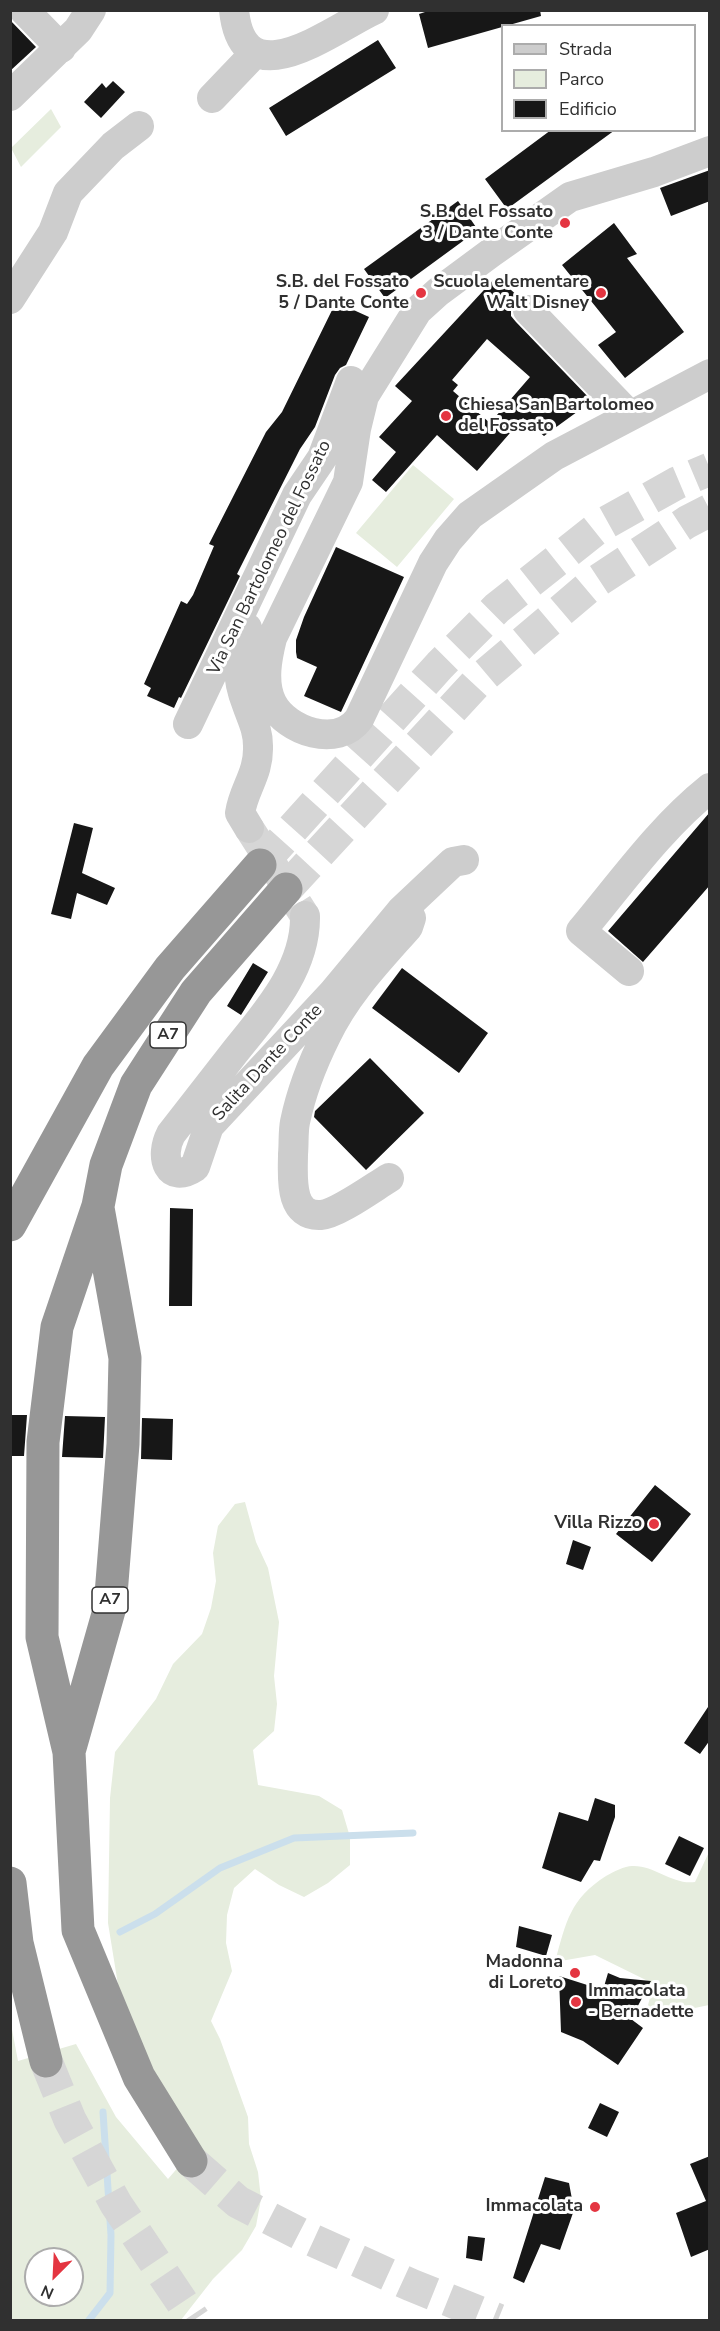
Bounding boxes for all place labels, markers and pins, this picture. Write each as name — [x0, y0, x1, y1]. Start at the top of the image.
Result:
place label: S.B. del Fossato 3 / Dante Conte — [420, 202, 553, 244]
marker: S.B. del Fossato 3 / Dante Conte — [558, 216, 572, 230]
place label: S.B. del Fossato 5 / Dante Conte — [276, 272, 409, 314]
place label: Scuola elementare Walt Disney — [433, 272, 589, 314]
marker: S.B. del Fossato 5 / Dante Conte — [414, 286, 428, 300]
marker: Scuola elementare Walt Disney — [594, 286, 608, 300]
place label: Chiesa San Bartolomeo del Fossato — [458, 395, 654, 438]
marker: Chiesa San Bartolomeo del Fossato — [439, 409, 453, 423]
place label: Villa Rizzo — [554, 1513, 642, 1535]
marker: Villa Rizzo — [647, 1517, 661, 1531]
place label: Madonna di Loreto — [485, 1952, 563, 1994]
marker: Madonna di Loreto — [568, 1966, 582, 1980]
place label: Immacolata - Bernadette — [588, 1981, 694, 2024]
marker: Immacolata - Bernadette — [569, 1995, 583, 2009]
place label: Immacolata — [485, 2196, 583, 2218]
marker: Immacolata — [588, 2200, 602, 2214]

